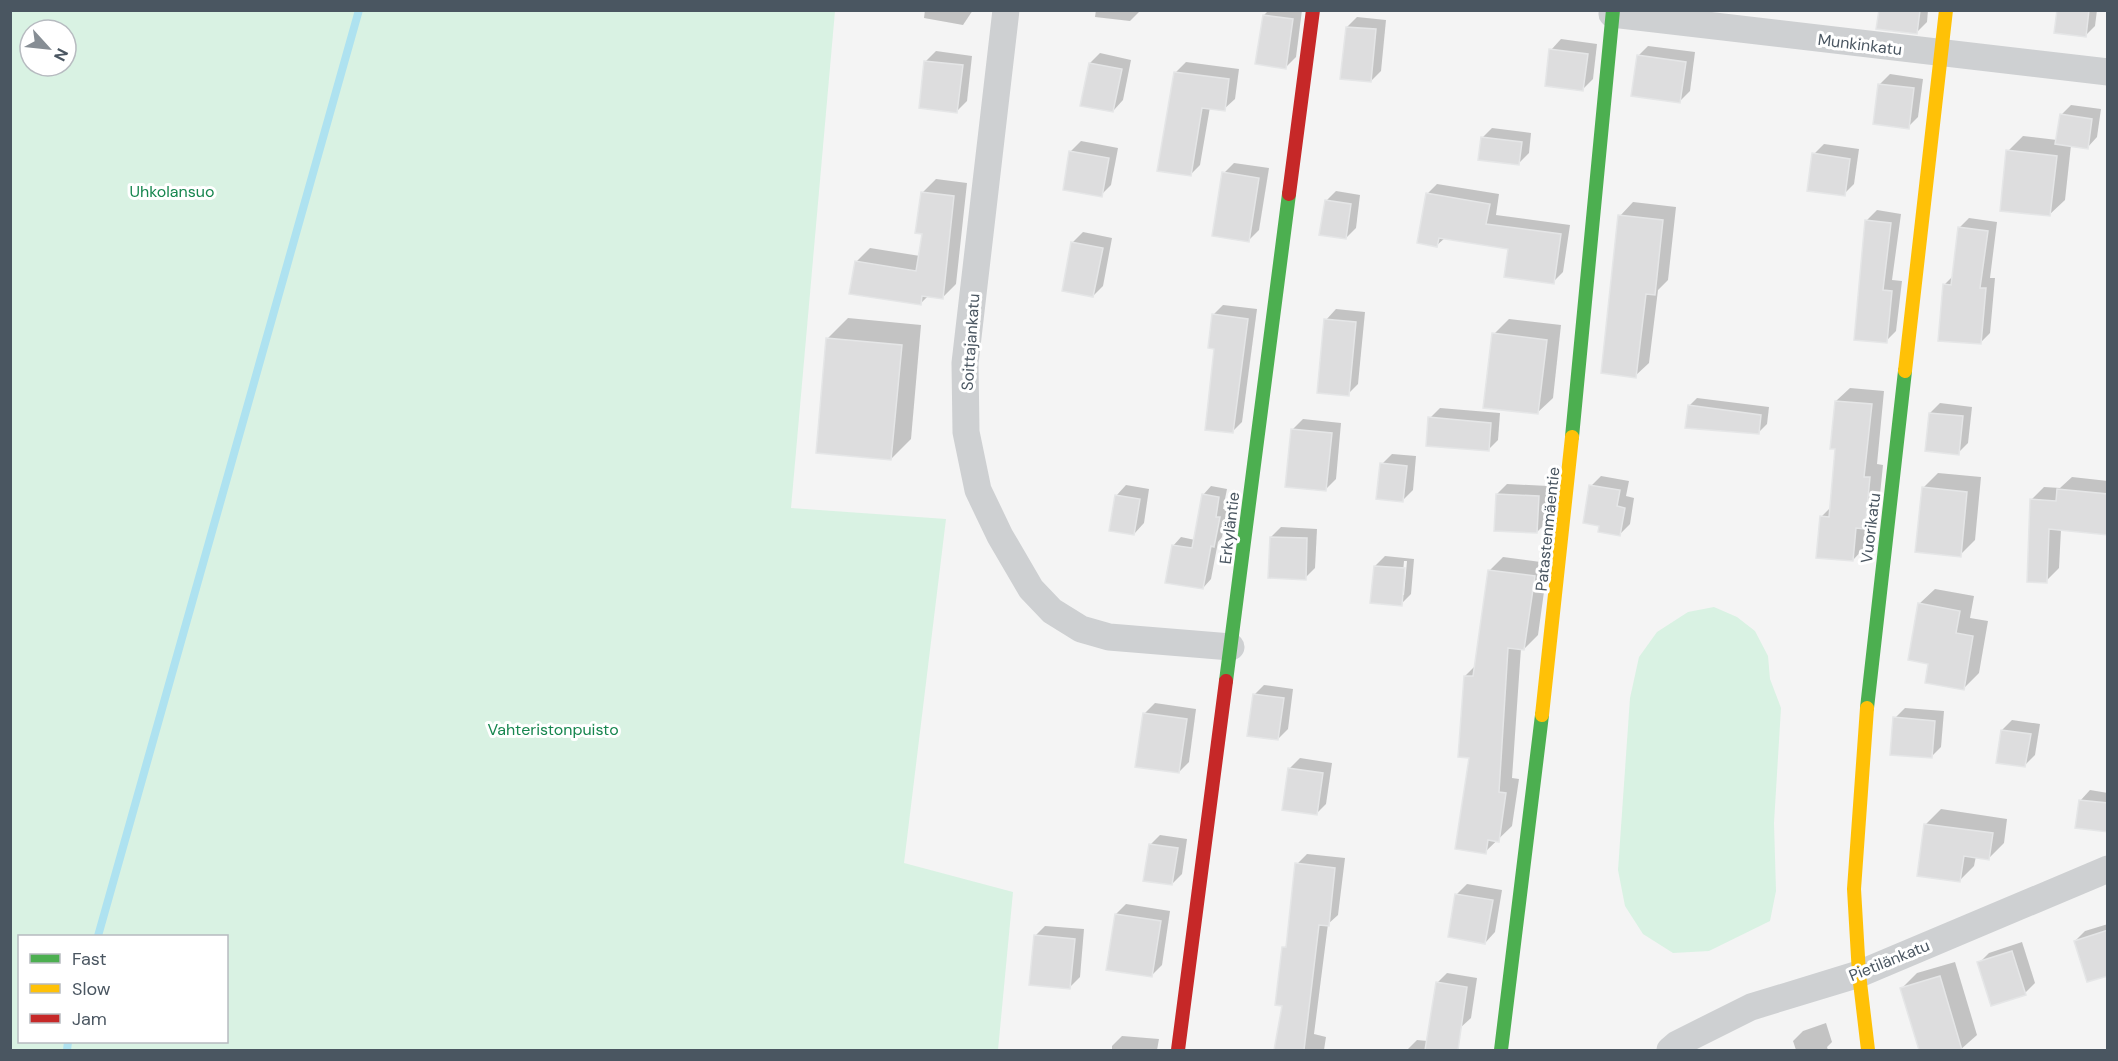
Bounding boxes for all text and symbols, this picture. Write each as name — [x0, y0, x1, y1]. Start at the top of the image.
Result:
north arrow — [18, 18, 78, 78]
street label: Munkinkatu — [1817, 29, 1903, 60]
text: N — [49, 45, 73, 65]
park label: Uhkolansuo — [130, 181, 214, 202]
street label: Soittajankatu — [957, 293, 984, 391]
street label: Patastenmäentie — [1531, 466, 1564, 592]
street label: Erkyläntie — [1215, 491, 1244, 565]
street label: Vuorikatu — [1856, 492, 1885, 565]
park label: Vahteristonpuisto — [487, 719, 619, 740]
legend — [18, 935, 228, 1043]
street label: Pietilänkatu — [1846, 935, 1933, 986]
text: Fast — [72, 947, 107, 971]
text: Slow — [72, 977, 111, 1001]
text: Jam — [72, 1007, 107, 1031]

